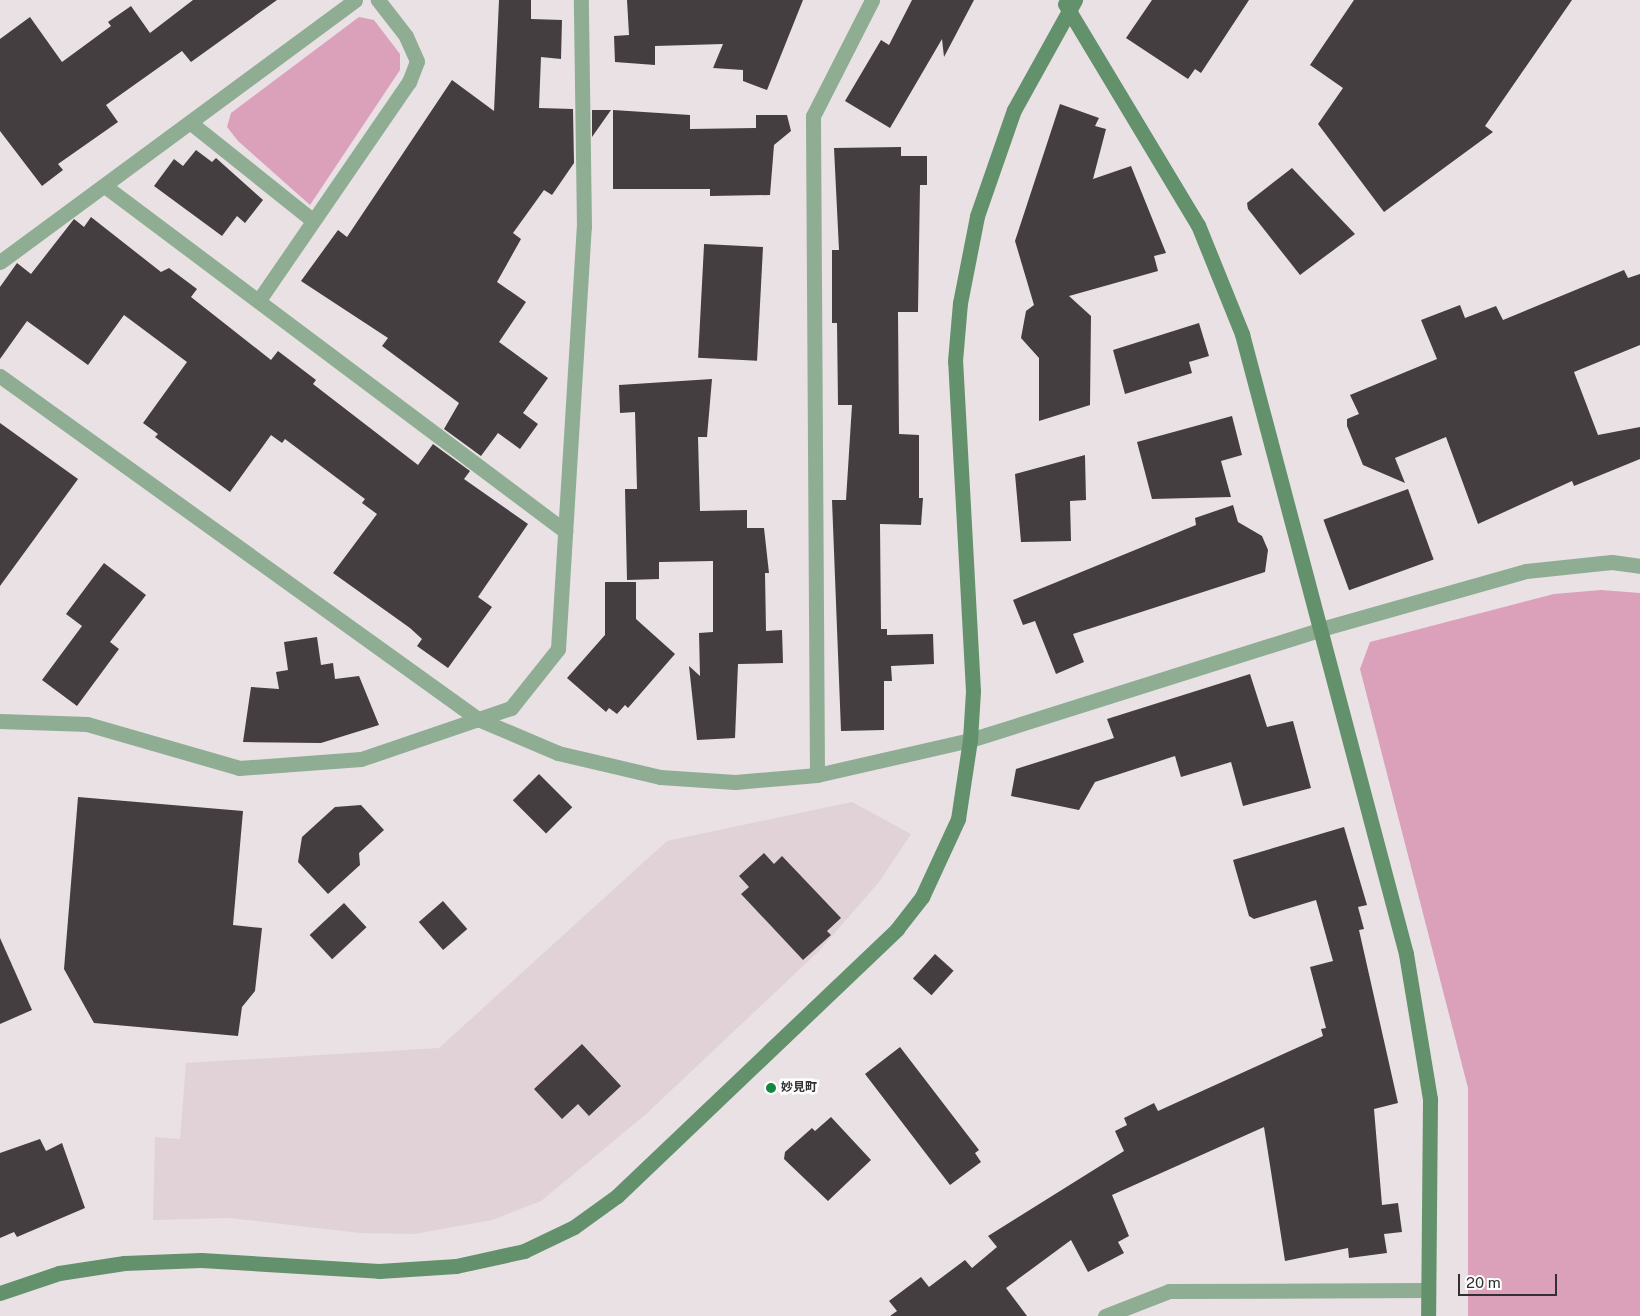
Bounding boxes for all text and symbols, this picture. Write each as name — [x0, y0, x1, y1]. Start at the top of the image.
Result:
place label: 妙見町 — [781, 1081, 817, 1095]
marker: 妙見町 — [765, 1082, 777, 1094]
scale bar — [1460, 1264, 1559, 1296]
text: 20 m — [1466, 1274, 1501, 1291]

